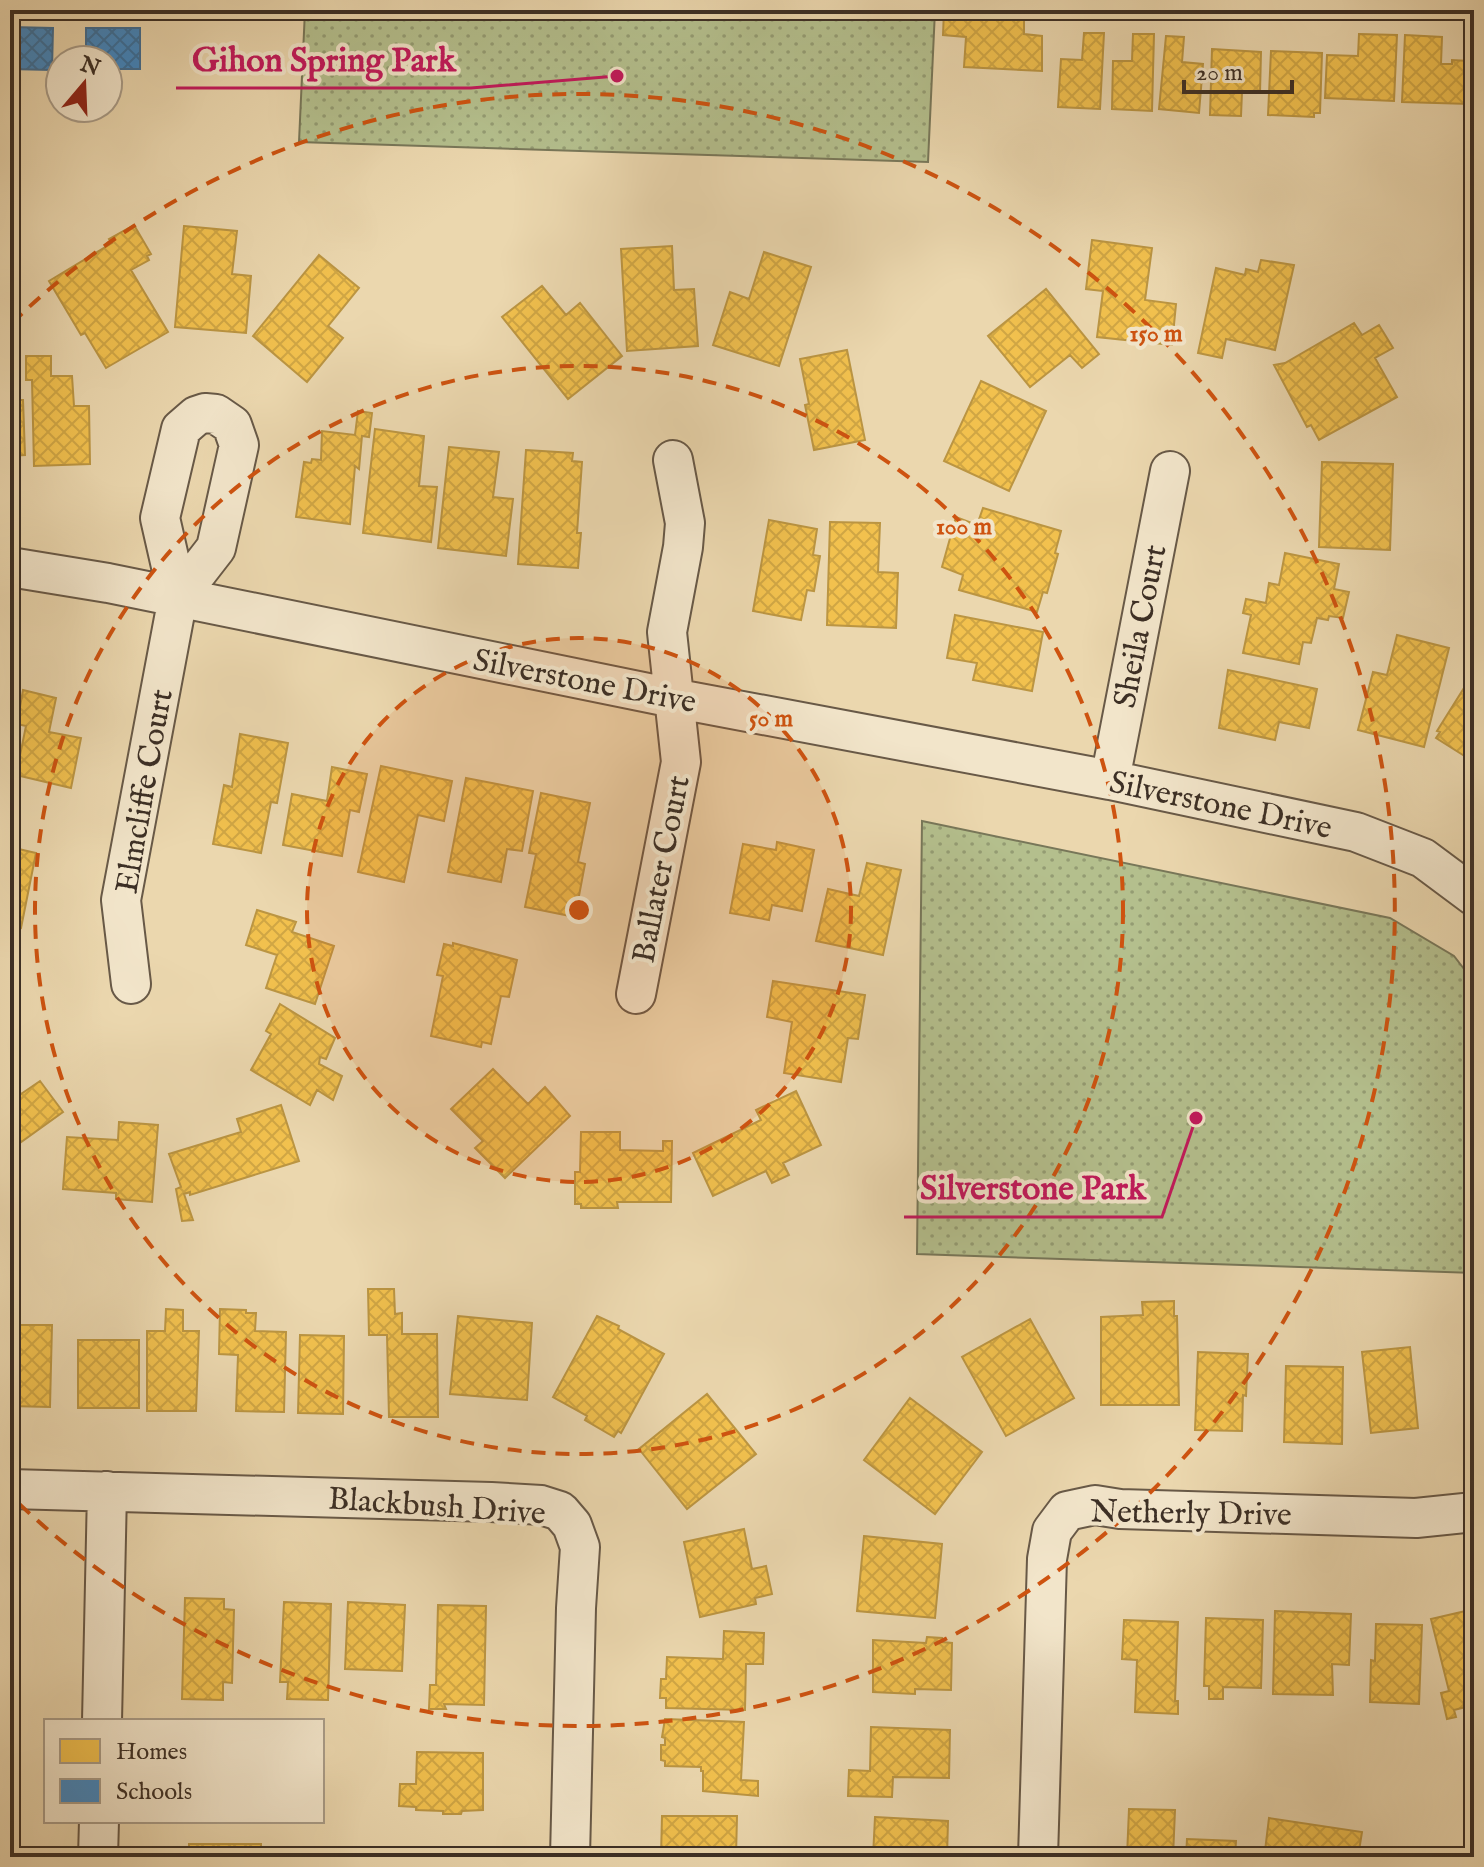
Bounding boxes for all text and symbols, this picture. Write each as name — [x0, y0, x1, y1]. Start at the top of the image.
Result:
callout: Gihon Spring Park — [176, 30, 471, 88]
text: Gihon Spring Park — [192, 40, 457, 83]
north arrow — [44, 44, 124, 124]
scale bar — [1184, 44, 1292, 94]
text: N — [75, 50, 103, 83]
text: 20 m — [1196, 58, 1243, 89]
text: 150 m — [1129, 319, 1183, 350]
text: 100 m — [936, 512, 993, 543]
street label: Sheila Court — [1106, 541, 1177, 712]
street label: Silverstone Drive — [470, 641, 700, 724]
street label: Elmcliffe Court — [107, 686, 184, 897]
text: 50 m — [749, 704, 794, 735]
street label: Silverstone Drive — [1106, 763, 1335, 850]
street label: Ballater Court — [624, 772, 701, 967]
centre of rings — [565, 896, 593, 924]
callout: Silverstone Park — [904, 1159, 1162, 1217]
text: Silverstone Park — [920, 1168, 1147, 1211]
street label: Blackbush Drive — [327, 1479, 547, 1536]
street label: Netherly Drive — [1090, 1492, 1292, 1537]
legend — [44, 1719, 324, 1823]
text: Homes — [116, 1737, 187, 1768]
text: Schools — [116, 1777, 192, 1808]

